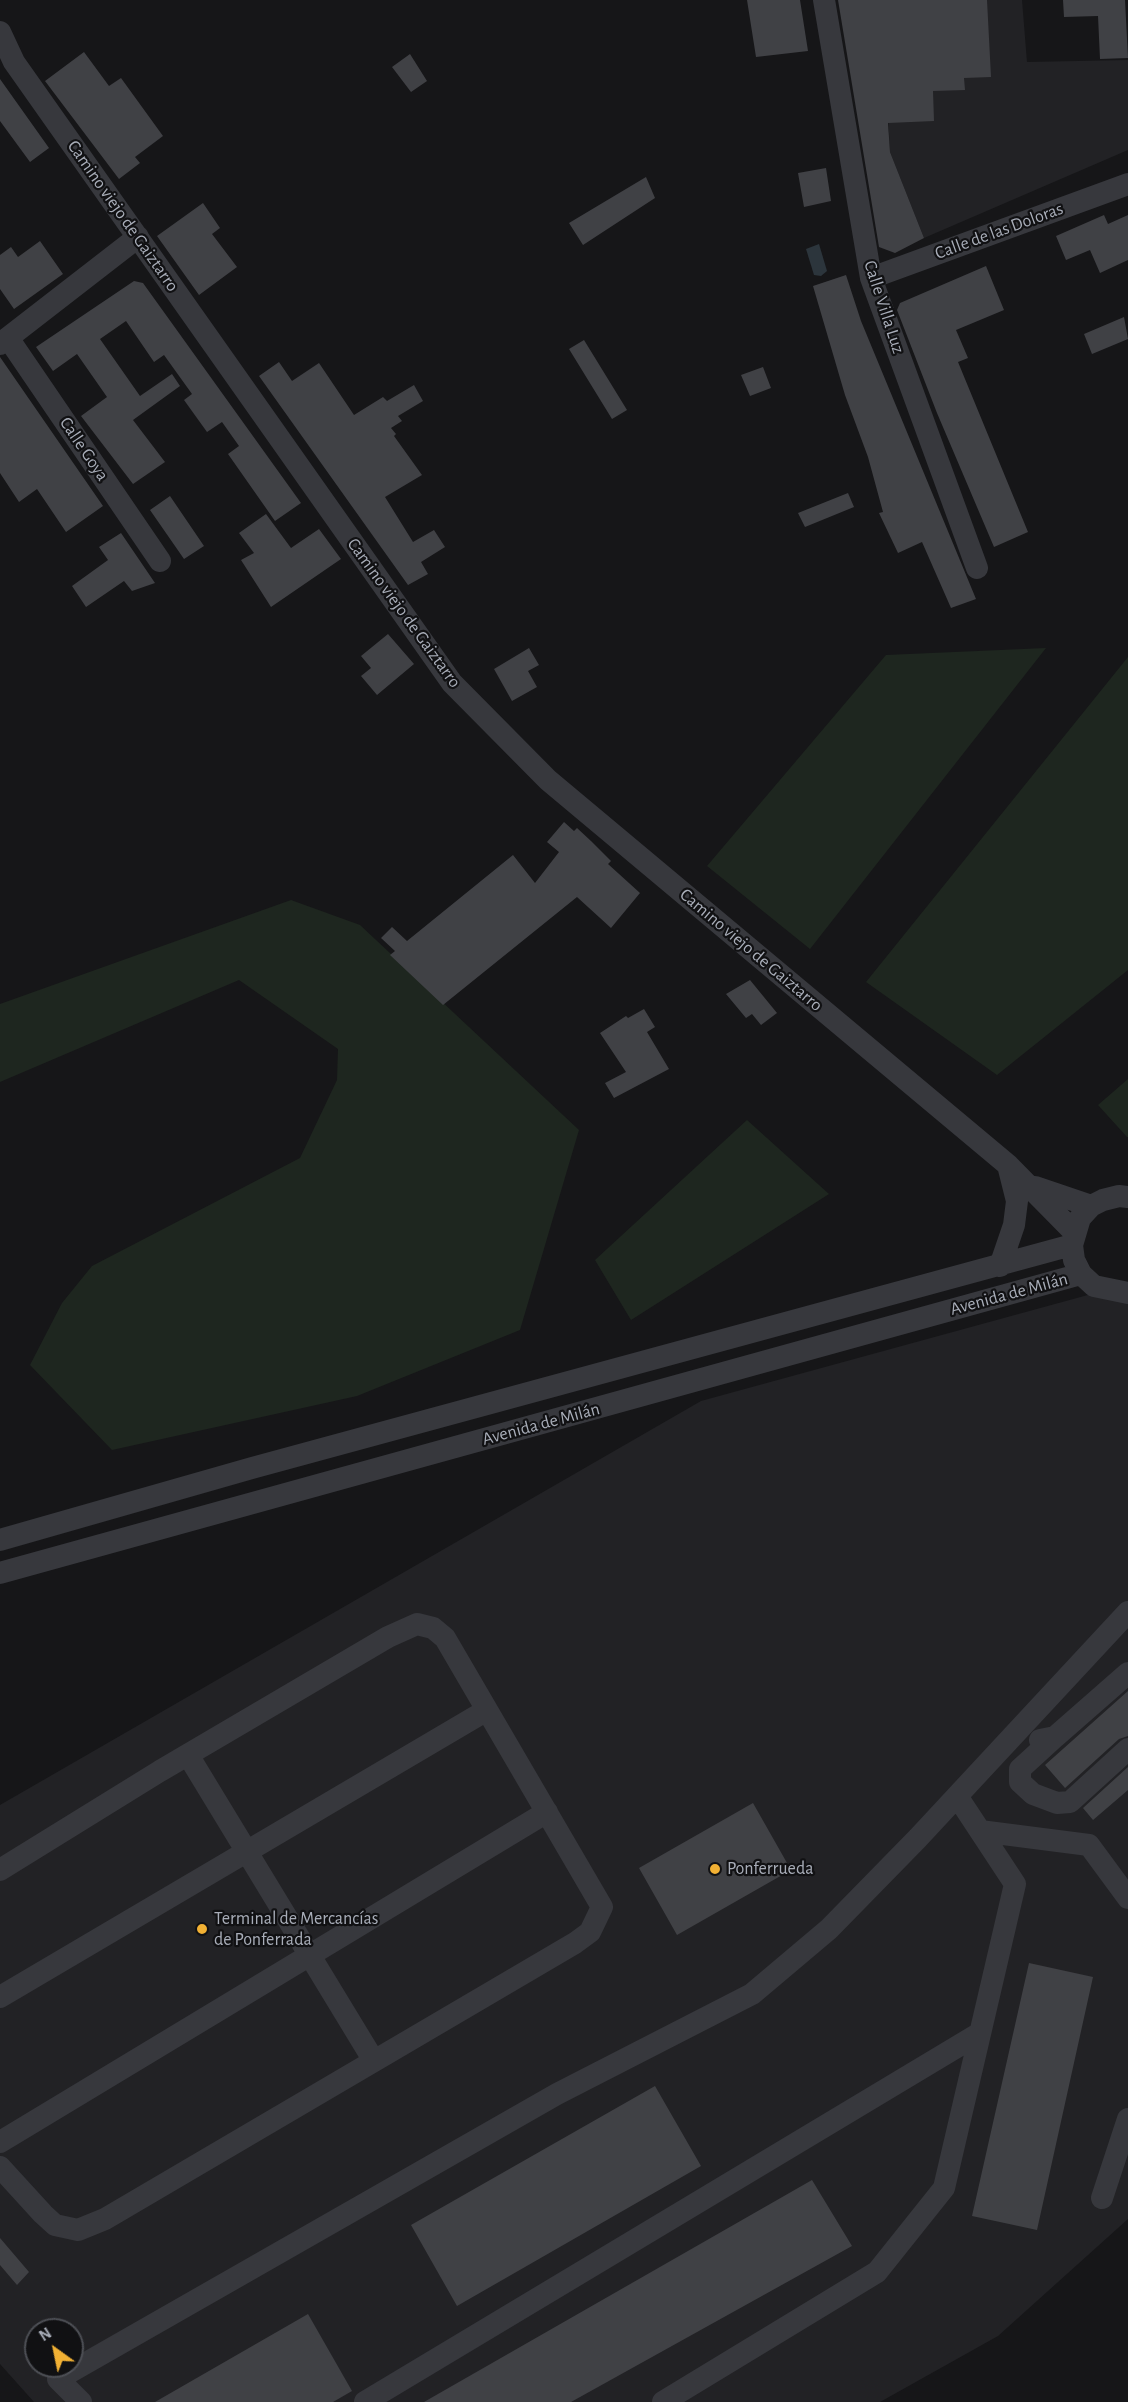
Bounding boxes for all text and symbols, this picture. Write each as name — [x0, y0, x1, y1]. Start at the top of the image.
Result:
street label: Camino viejo de Gaiztarro — [63, 136, 183, 296]
street label: Calle de las Doloras — [932, 198, 1066, 264]
street label: Calle Villa Luz — [859, 258, 909, 356]
street label: Calle Goya — [55, 413, 113, 485]
street label: Camino viejo de Gaiztarro — [342, 534, 466, 692]
street label: Camino viejo de Gaiztarro — [675, 884, 827, 1016]
street label: Avenida de Milán — [948, 1268, 1070, 1320]
street label: Avenida de Milán — [480, 1398, 602, 1450]
place label: Ponferrueda — [727, 1858, 814, 1880]
marker: Ponferrueda — [708, 1862, 722, 1876]
place label: Terminal de Mercancías de Ponferrada — [214, 1908, 378, 1950]
marker: Terminal de Mercancías de Ponferrada — [195, 1922, 209, 1936]
north arrow — [24, 2318, 84, 2378]
text: N — [36, 2325, 54, 2344]

